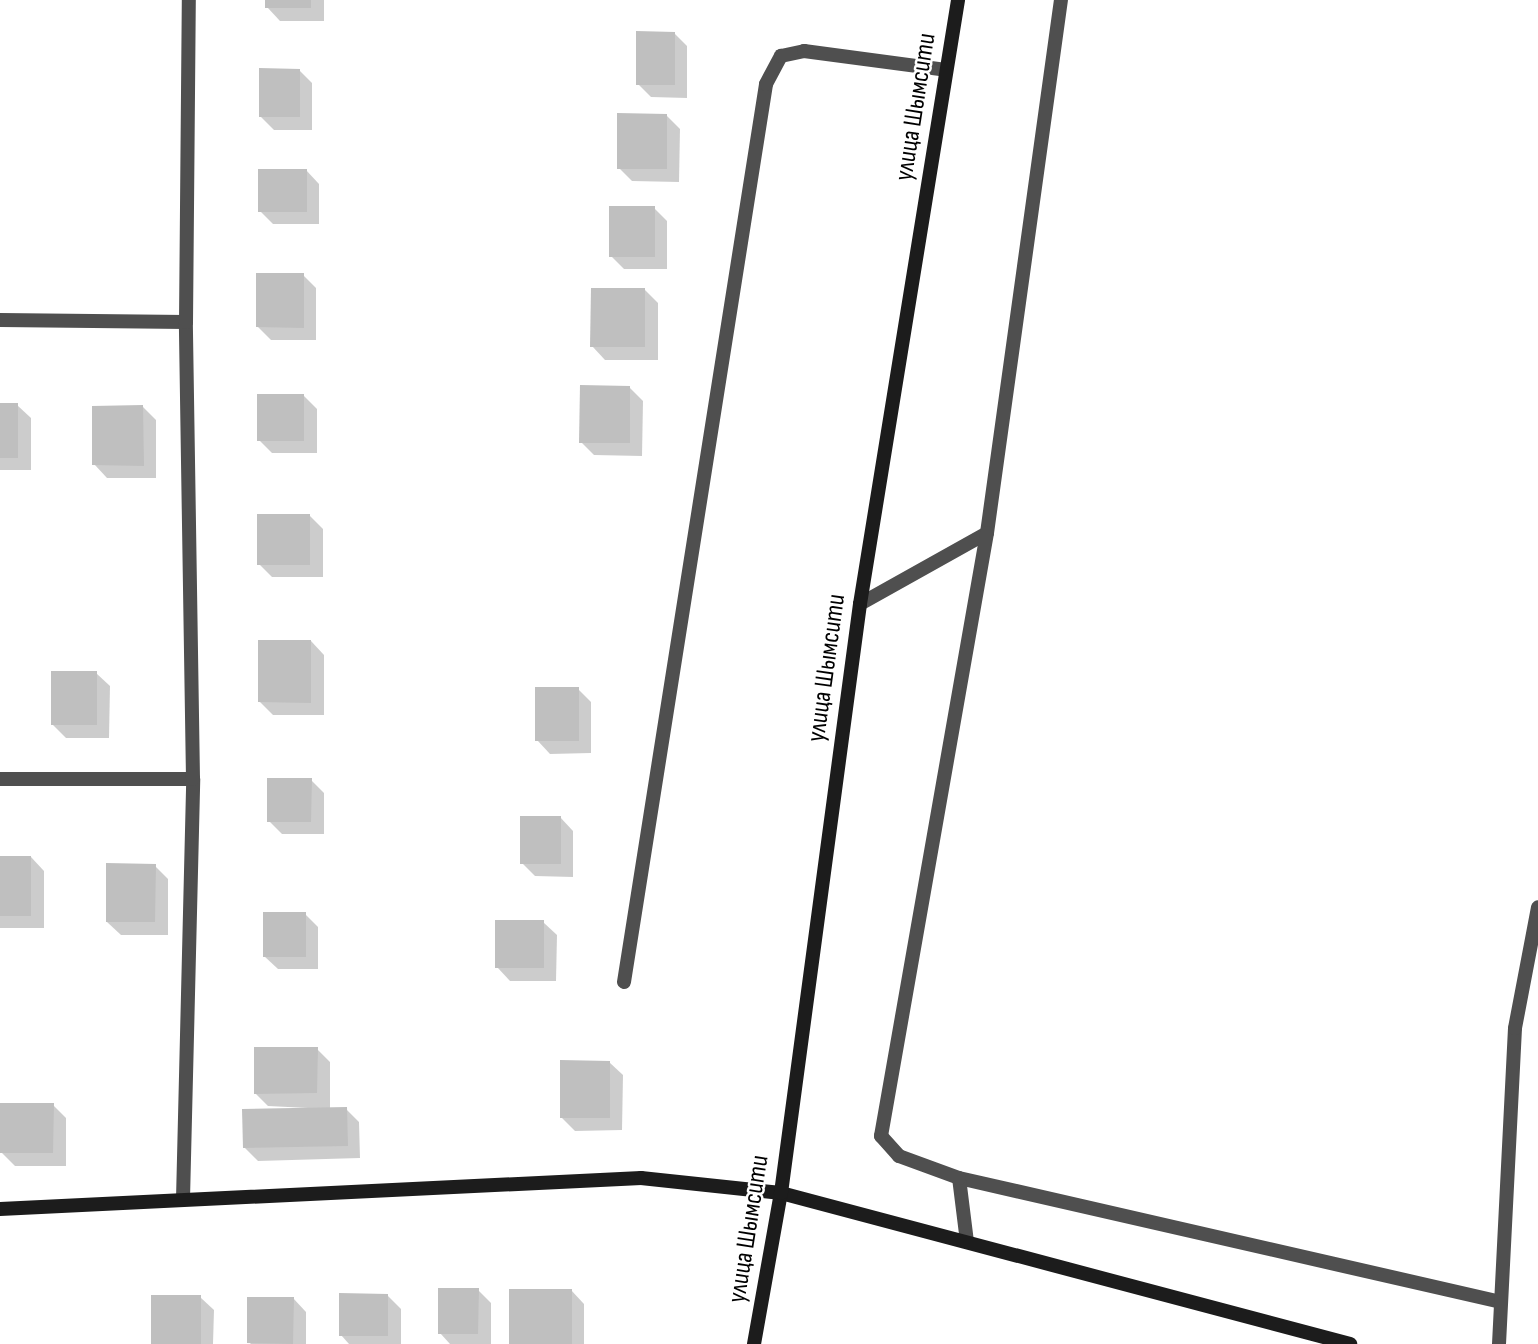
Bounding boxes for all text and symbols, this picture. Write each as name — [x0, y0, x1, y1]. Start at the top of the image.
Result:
street label: улица Шымсити — [889, 31, 943, 183]
street label: улица Шымсити — [801, 592, 853, 744]
street label: улица Шымсити — [722, 1153, 776, 1305]

